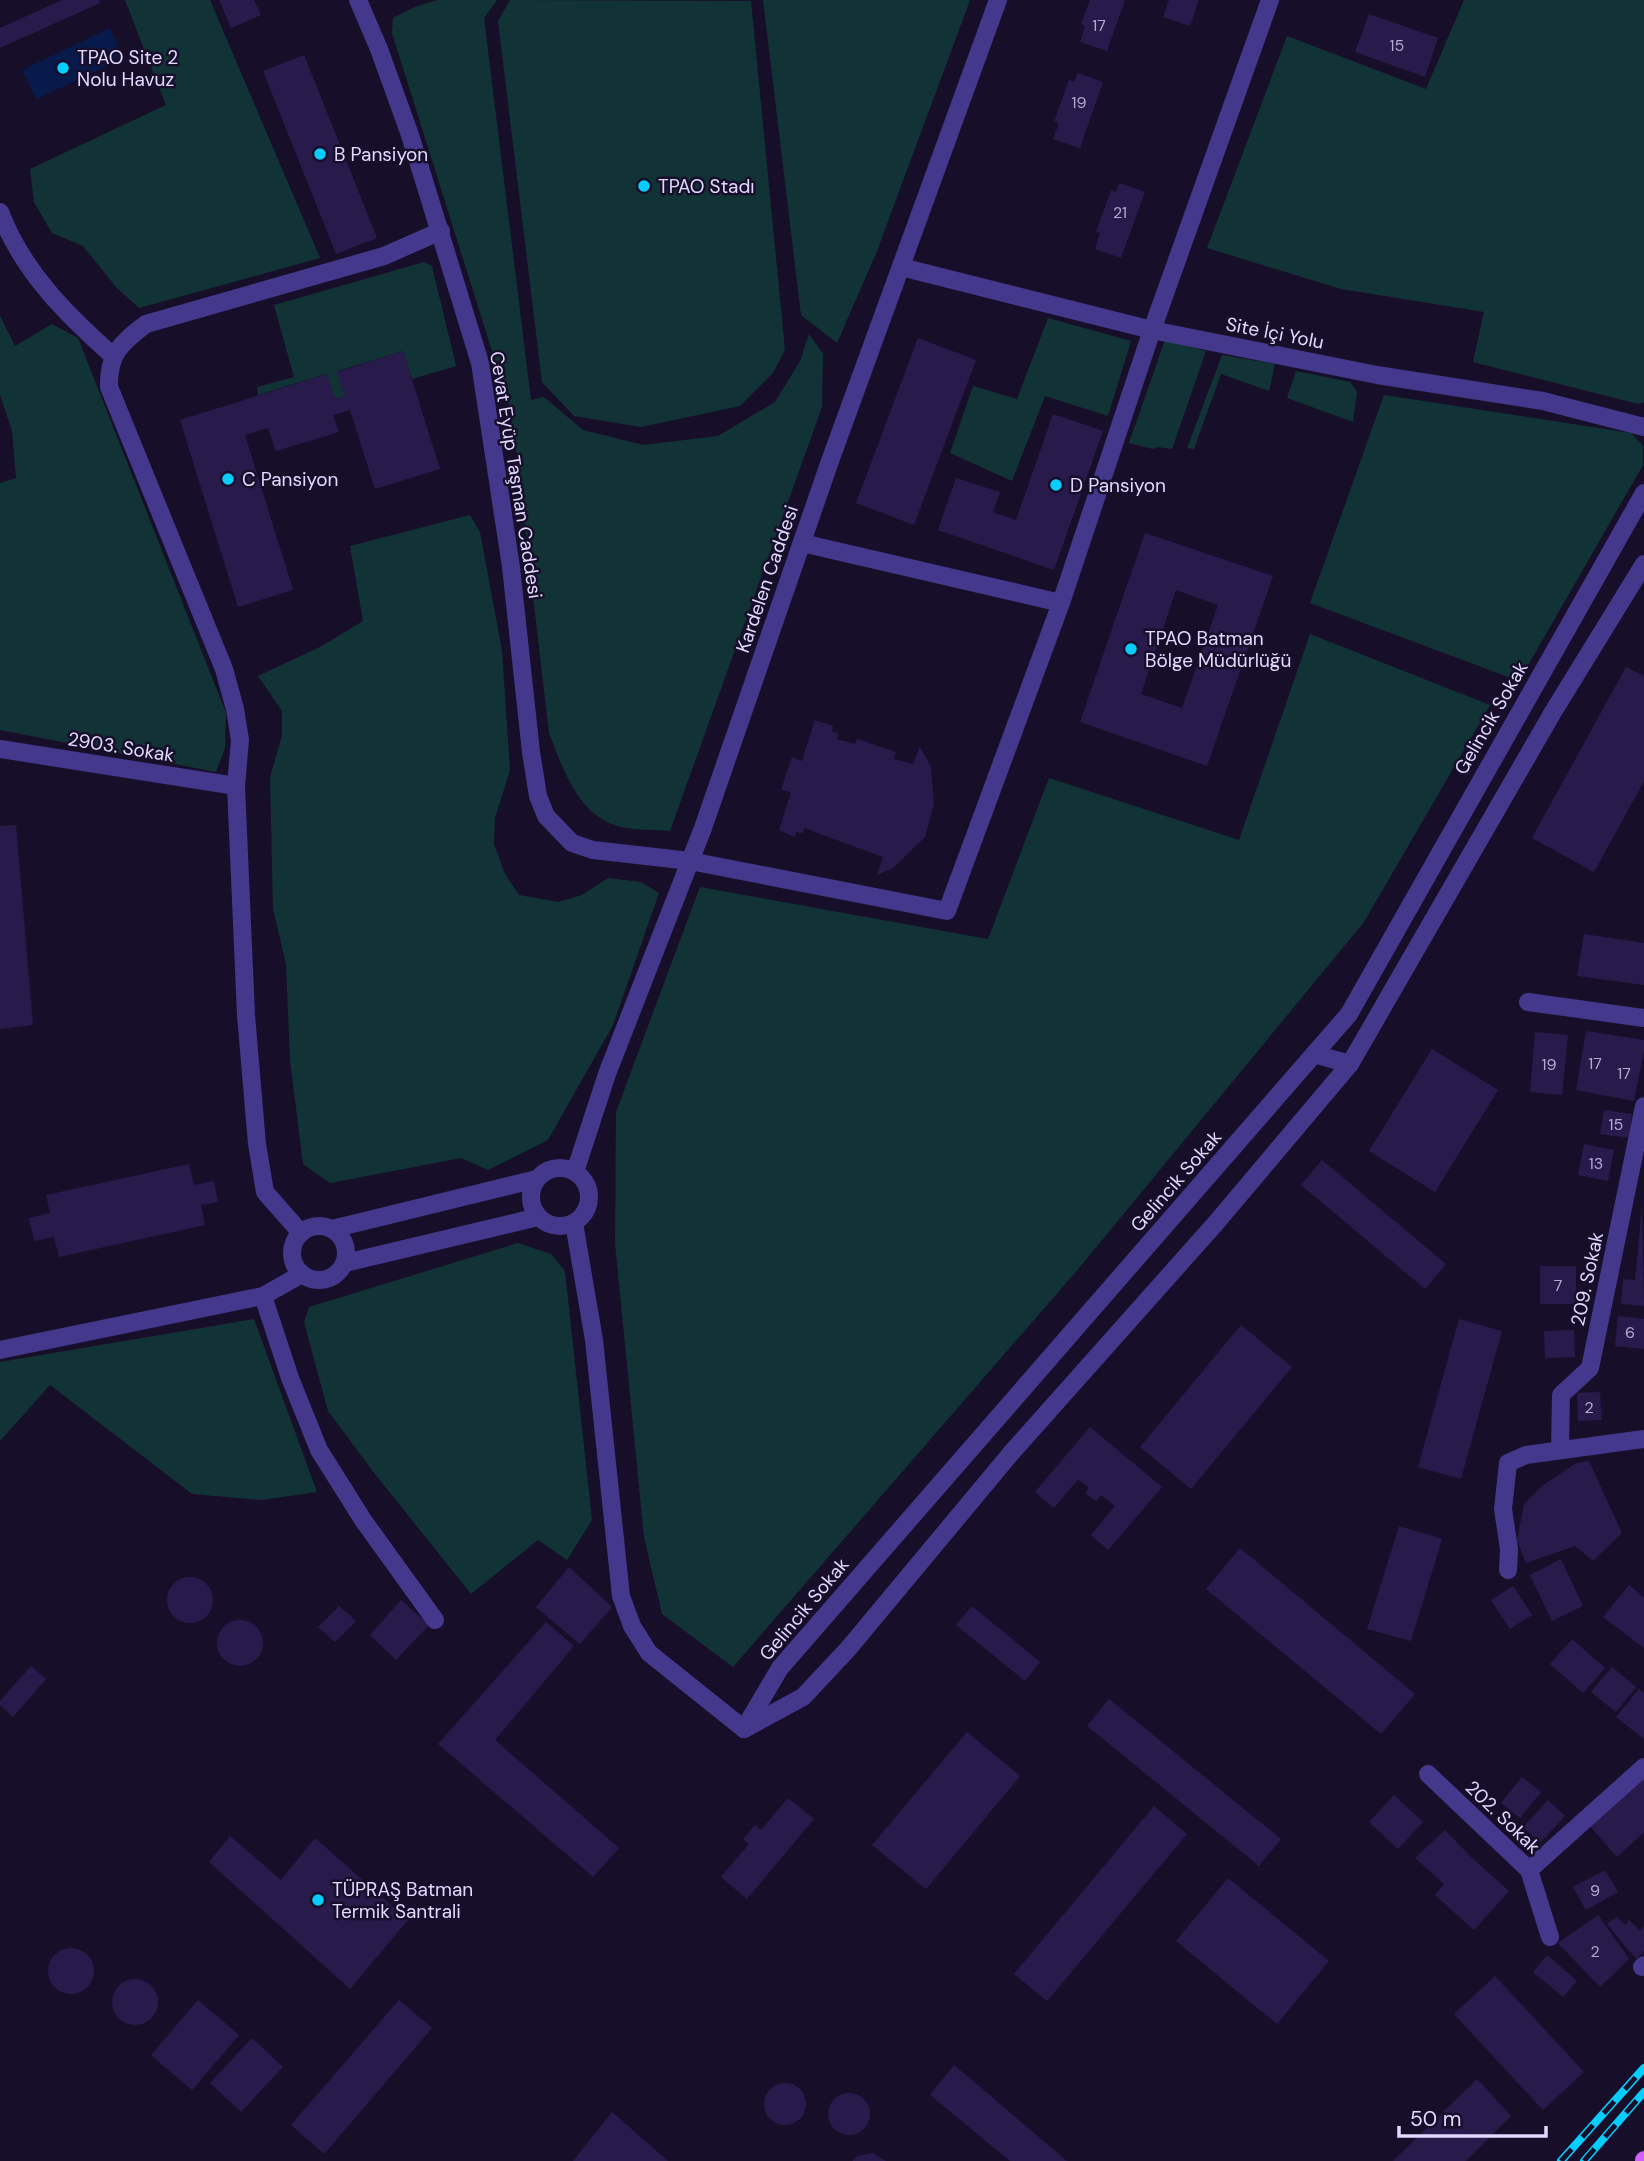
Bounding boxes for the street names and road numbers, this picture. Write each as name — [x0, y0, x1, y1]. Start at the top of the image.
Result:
street label: Site İçi Yolu — [1224, 311, 1326, 355]
street label: Cevat Eyüp Taşman Caddesi — [484, 349, 548, 601]
street label: Kardelen Caddesi — [730, 502, 804, 656]
street label: Gelincik Sokak — [1449, 657, 1534, 779]
street label: 2903. Sokak — [66, 726, 176, 768]
street label: Gelincik Sokak — [1125, 1125, 1227, 1237]
street label: 209. Sokak — [1565, 1229, 1609, 1328]
street label: Gelincik Sokak — [754, 1552, 855, 1666]
street label: 202. Sokak — [1460, 1775, 1546, 1859]

